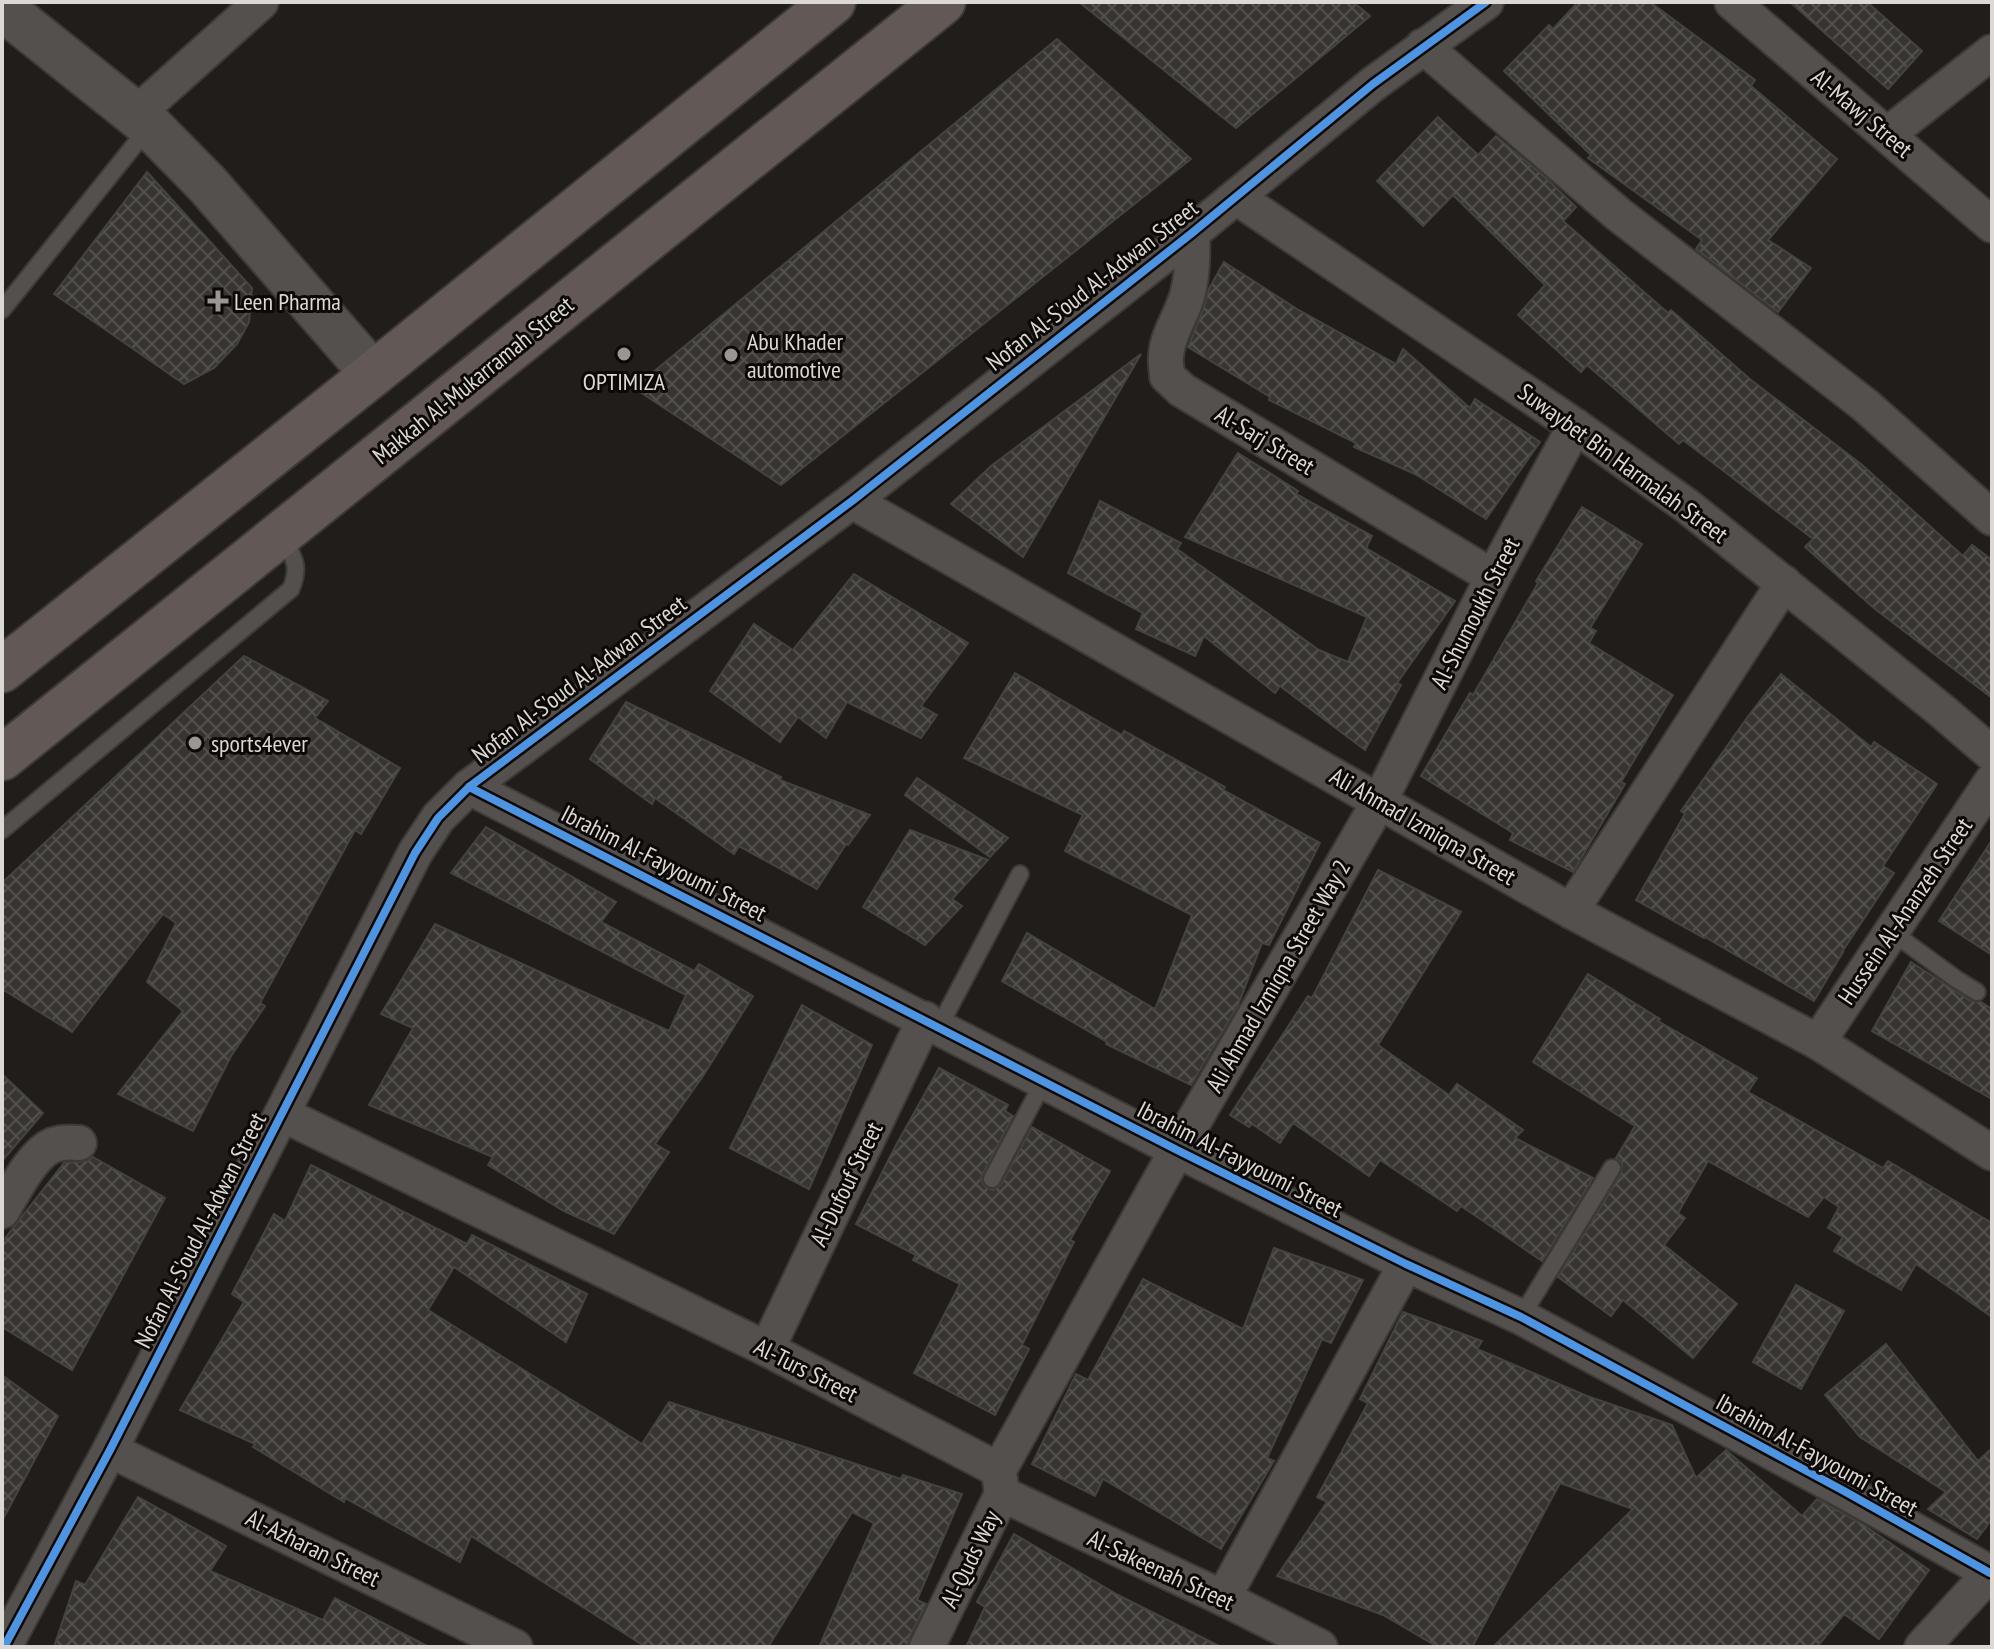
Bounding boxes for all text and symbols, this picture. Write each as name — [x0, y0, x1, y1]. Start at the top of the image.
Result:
street label: Al-Mawj Street — [1805, 62, 1919, 165]
street label: Nofan Al-S'oud Al-Adwan Street — [980, 192, 1205, 377]
place label: Leen Pharma — [234, 286, 341, 317]
street label: Makkah Al-Mukarramah Street — [366, 289, 580, 471]
marker: Leen Pharma — [209, 292, 227, 310]
place label: Abu Khader automotive — [747, 326, 844, 385]
marker: OPTIMIZA — [615, 345, 633, 363]
marker: Abu Khader automotive — [722, 346, 740, 364]
place label: OPTIMIZA — [583, 366, 666, 397]
street label: Suwaybet Bin Harmalah Street — [1512, 376, 1735, 550]
street label: Al-Sarj Street — [1210, 398, 1321, 482]
street label: Al-Shumoukh Street — [1423, 532, 1527, 694]
street label: Nofan Al-S'oud Al-Adwan Street — [466, 588, 693, 770]
place label: sports4ever — [211, 728, 308, 759]
marker: sports4ever — [186, 734, 204, 752]
street label: Ali Ahmad Izmiqna Street — [1325, 760, 1522, 892]
street label: Ibrahim Al-Fayyoumi Street — [556, 798, 772, 928]
street label: Hussein Al-Ananzeh Street — [1831, 811, 1979, 1010]
street label: Ali Ahmad Izmiqna Street Way 2 — [1199, 854, 1357, 1098]
street label: Ibrahim Al-Fayyoumi Street — [1132, 1094, 1348, 1224]
street label: Nofan Al-S'oud Al-Adwan Street — [127, 1107, 273, 1353]
street label: Al-Dufouf Street — [803, 1116, 890, 1251]
street label: Al-Turs Street — [749, 1331, 863, 1409]
street label: Ibrahim Al-Fayyoumi Street — [1711, 1387, 1924, 1524]
street label: Al-Azharan Street — [241, 1502, 385, 1594]
street label: Al-Quds Way — [933, 1505, 1007, 1613]
street label: Al-Sakeenah Street — [1083, 1523, 1239, 1618]

